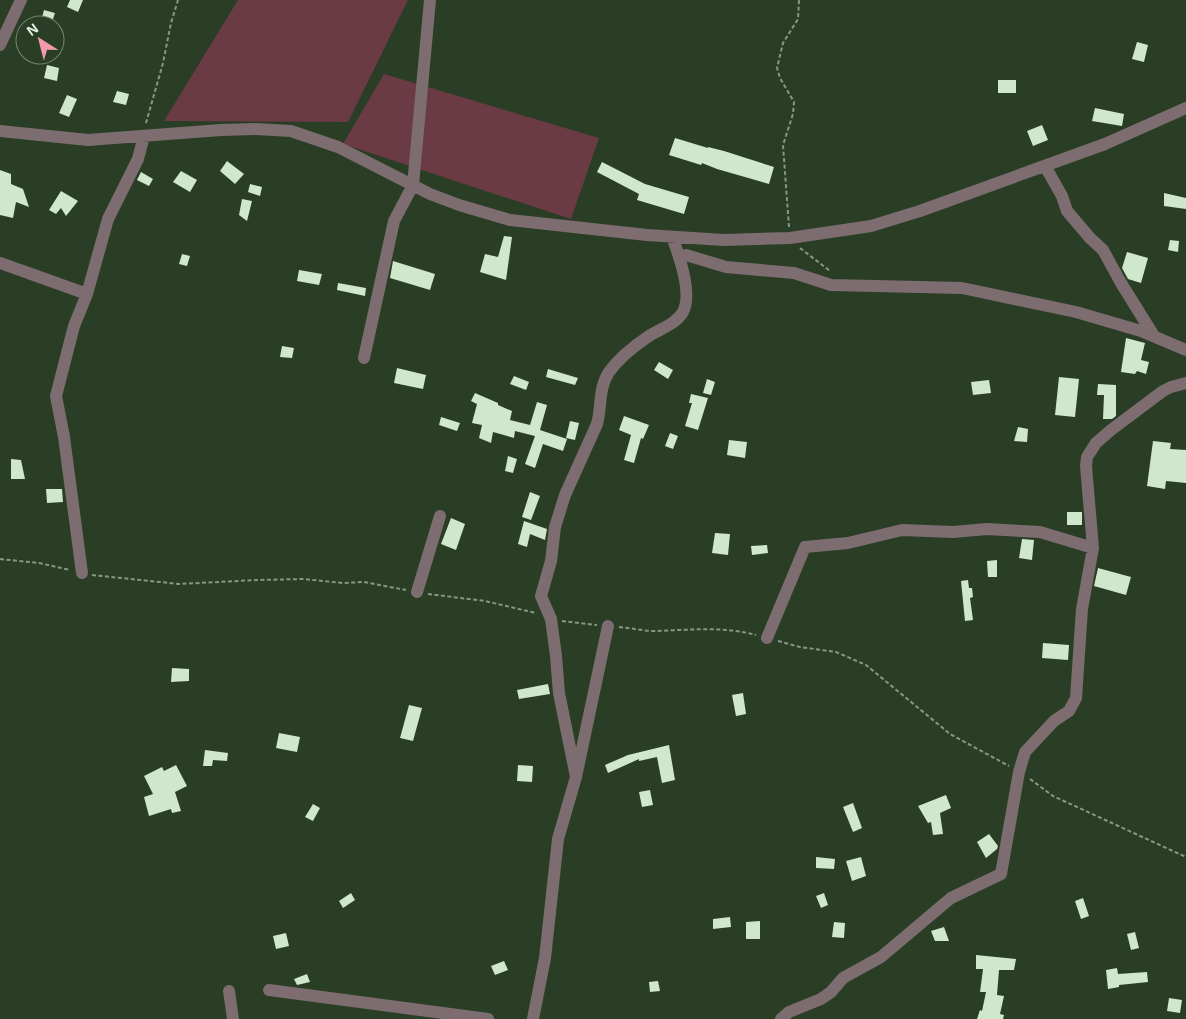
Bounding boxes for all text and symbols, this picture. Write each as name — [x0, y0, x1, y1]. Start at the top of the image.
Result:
north arrow — [15, 15, 65, 65]
text: N — [24, 20, 41, 39]

